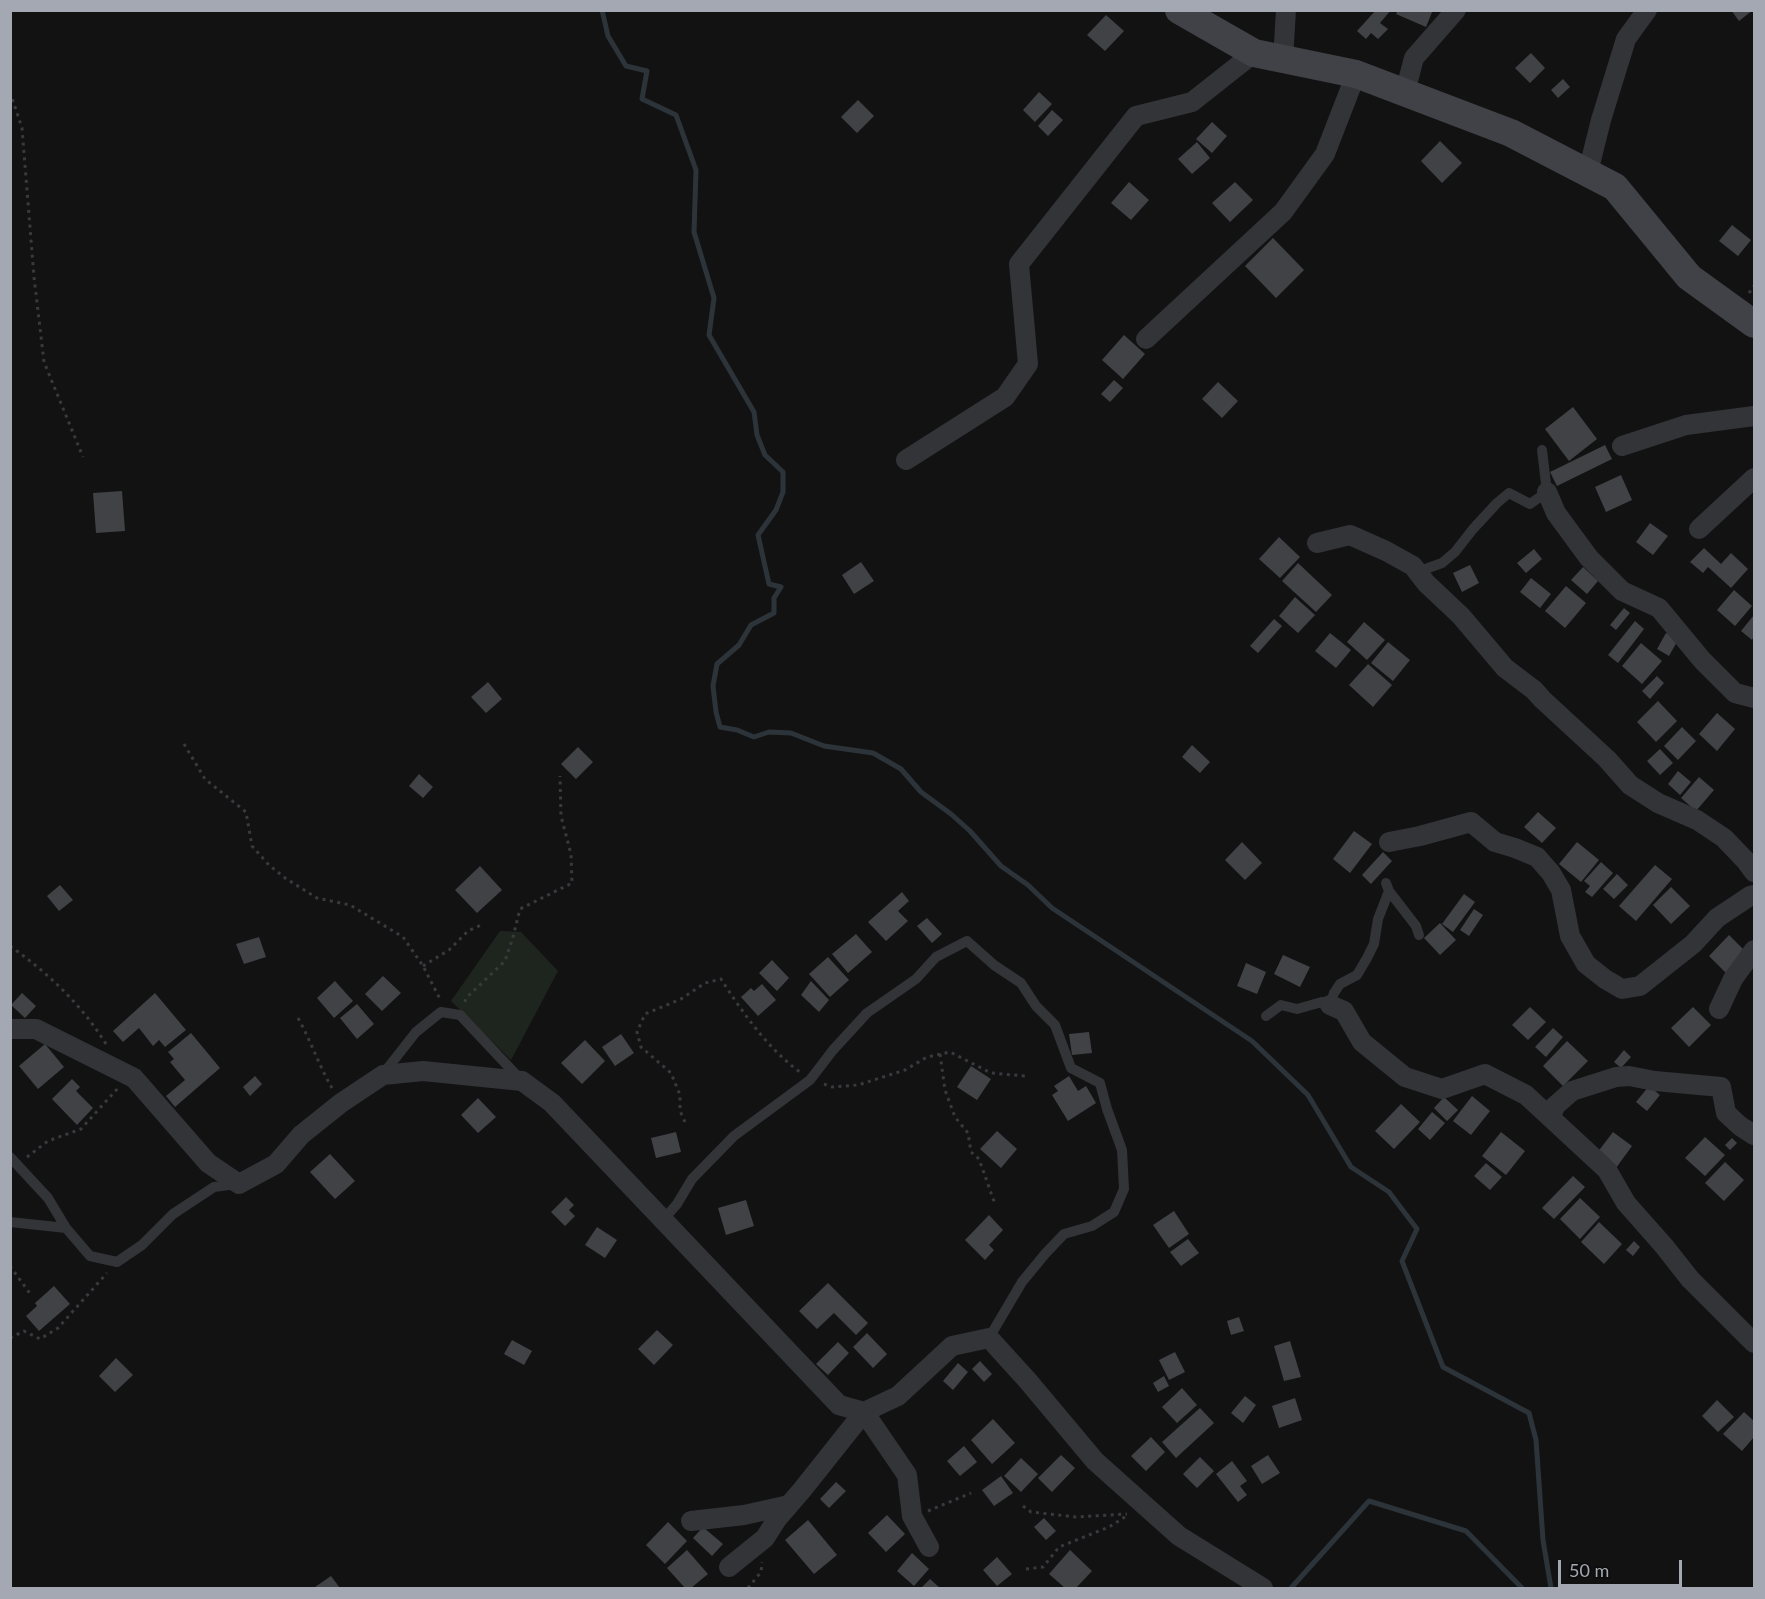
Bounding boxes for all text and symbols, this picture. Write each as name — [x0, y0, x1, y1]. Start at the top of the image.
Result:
scale bar — [1561, 1548, 1686, 1586]
text: 50 m — [1569, 1559, 1609, 1581]

